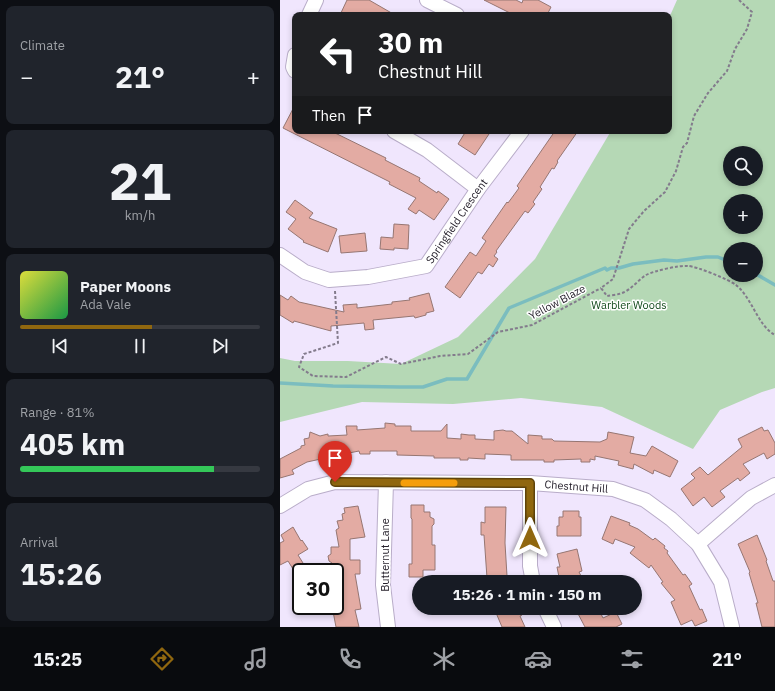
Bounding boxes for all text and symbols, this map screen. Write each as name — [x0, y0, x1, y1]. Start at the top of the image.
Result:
text: 30 m — [378, 24, 443, 61]
icon: left — [312, 28, 364, 80]
text: Climate — [20, 37, 65, 54]
text: 21° — [115, 57, 165, 96]
text: Chestnut Hill — [378, 60, 482, 83]
text: − — [20, 62, 33, 91]
text: + — [247, 62, 260, 91]
icon: arrive — [354, 104, 376, 126]
text: Then — [312, 106, 346, 125]
map controls — [723, 146, 763, 282]
button: search — [723, 146, 763, 186]
text: 21 — [109, 147, 171, 214]
street label: Springfield Crescent — [423, 176, 490, 266]
button: + — [723, 194, 763, 234]
text: km/h — [125, 207, 155, 224]
button: − — [723, 242, 763, 282]
text: Paper Moons — [80, 277, 171, 296]
street label: Yellow Blaze — [526, 281, 588, 323]
text: Ada Vale — [80, 296, 131, 313]
park label: Warbler Woods — [591, 298, 667, 312]
icon: previous — [49, 335, 71, 357]
icon: pause — [129, 335, 151, 357]
icon: next — [209, 335, 231, 357]
text: Range · 81% — [20, 404, 94, 421]
text: 405 km — [20, 424, 125, 463]
pin — [318, 441, 352, 482]
icon: arrive — [324, 447, 346, 469]
street label: Chestnut Hill — [544, 477, 609, 496]
position arrow — [509, 517, 551, 559]
street label: Butternut Lane — [378, 518, 392, 592]
text: Arrival — [20, 534, 58, 551]
text: 15:26 — [20, 554, 102, 593]
speed limit sign: 30 — [292, 563, 344, 615]
text: 15:26 · 1 min · 150 m — [453, 585, 601, 604]
icon: directions — [148, 645, 176, 673]
icon: music — [242, 645, 270, 673]
icon: phone — [336, 645, 364, 673]
icon: climate — [430, 645, 458, 673]
icon: car — [524, 645, 552, 673]
icon: filters — [618, 645, 646, 673]
text: 15:25 — [33, 648, 82, 671]
text: 21° — [712, 648, 742, 671]

